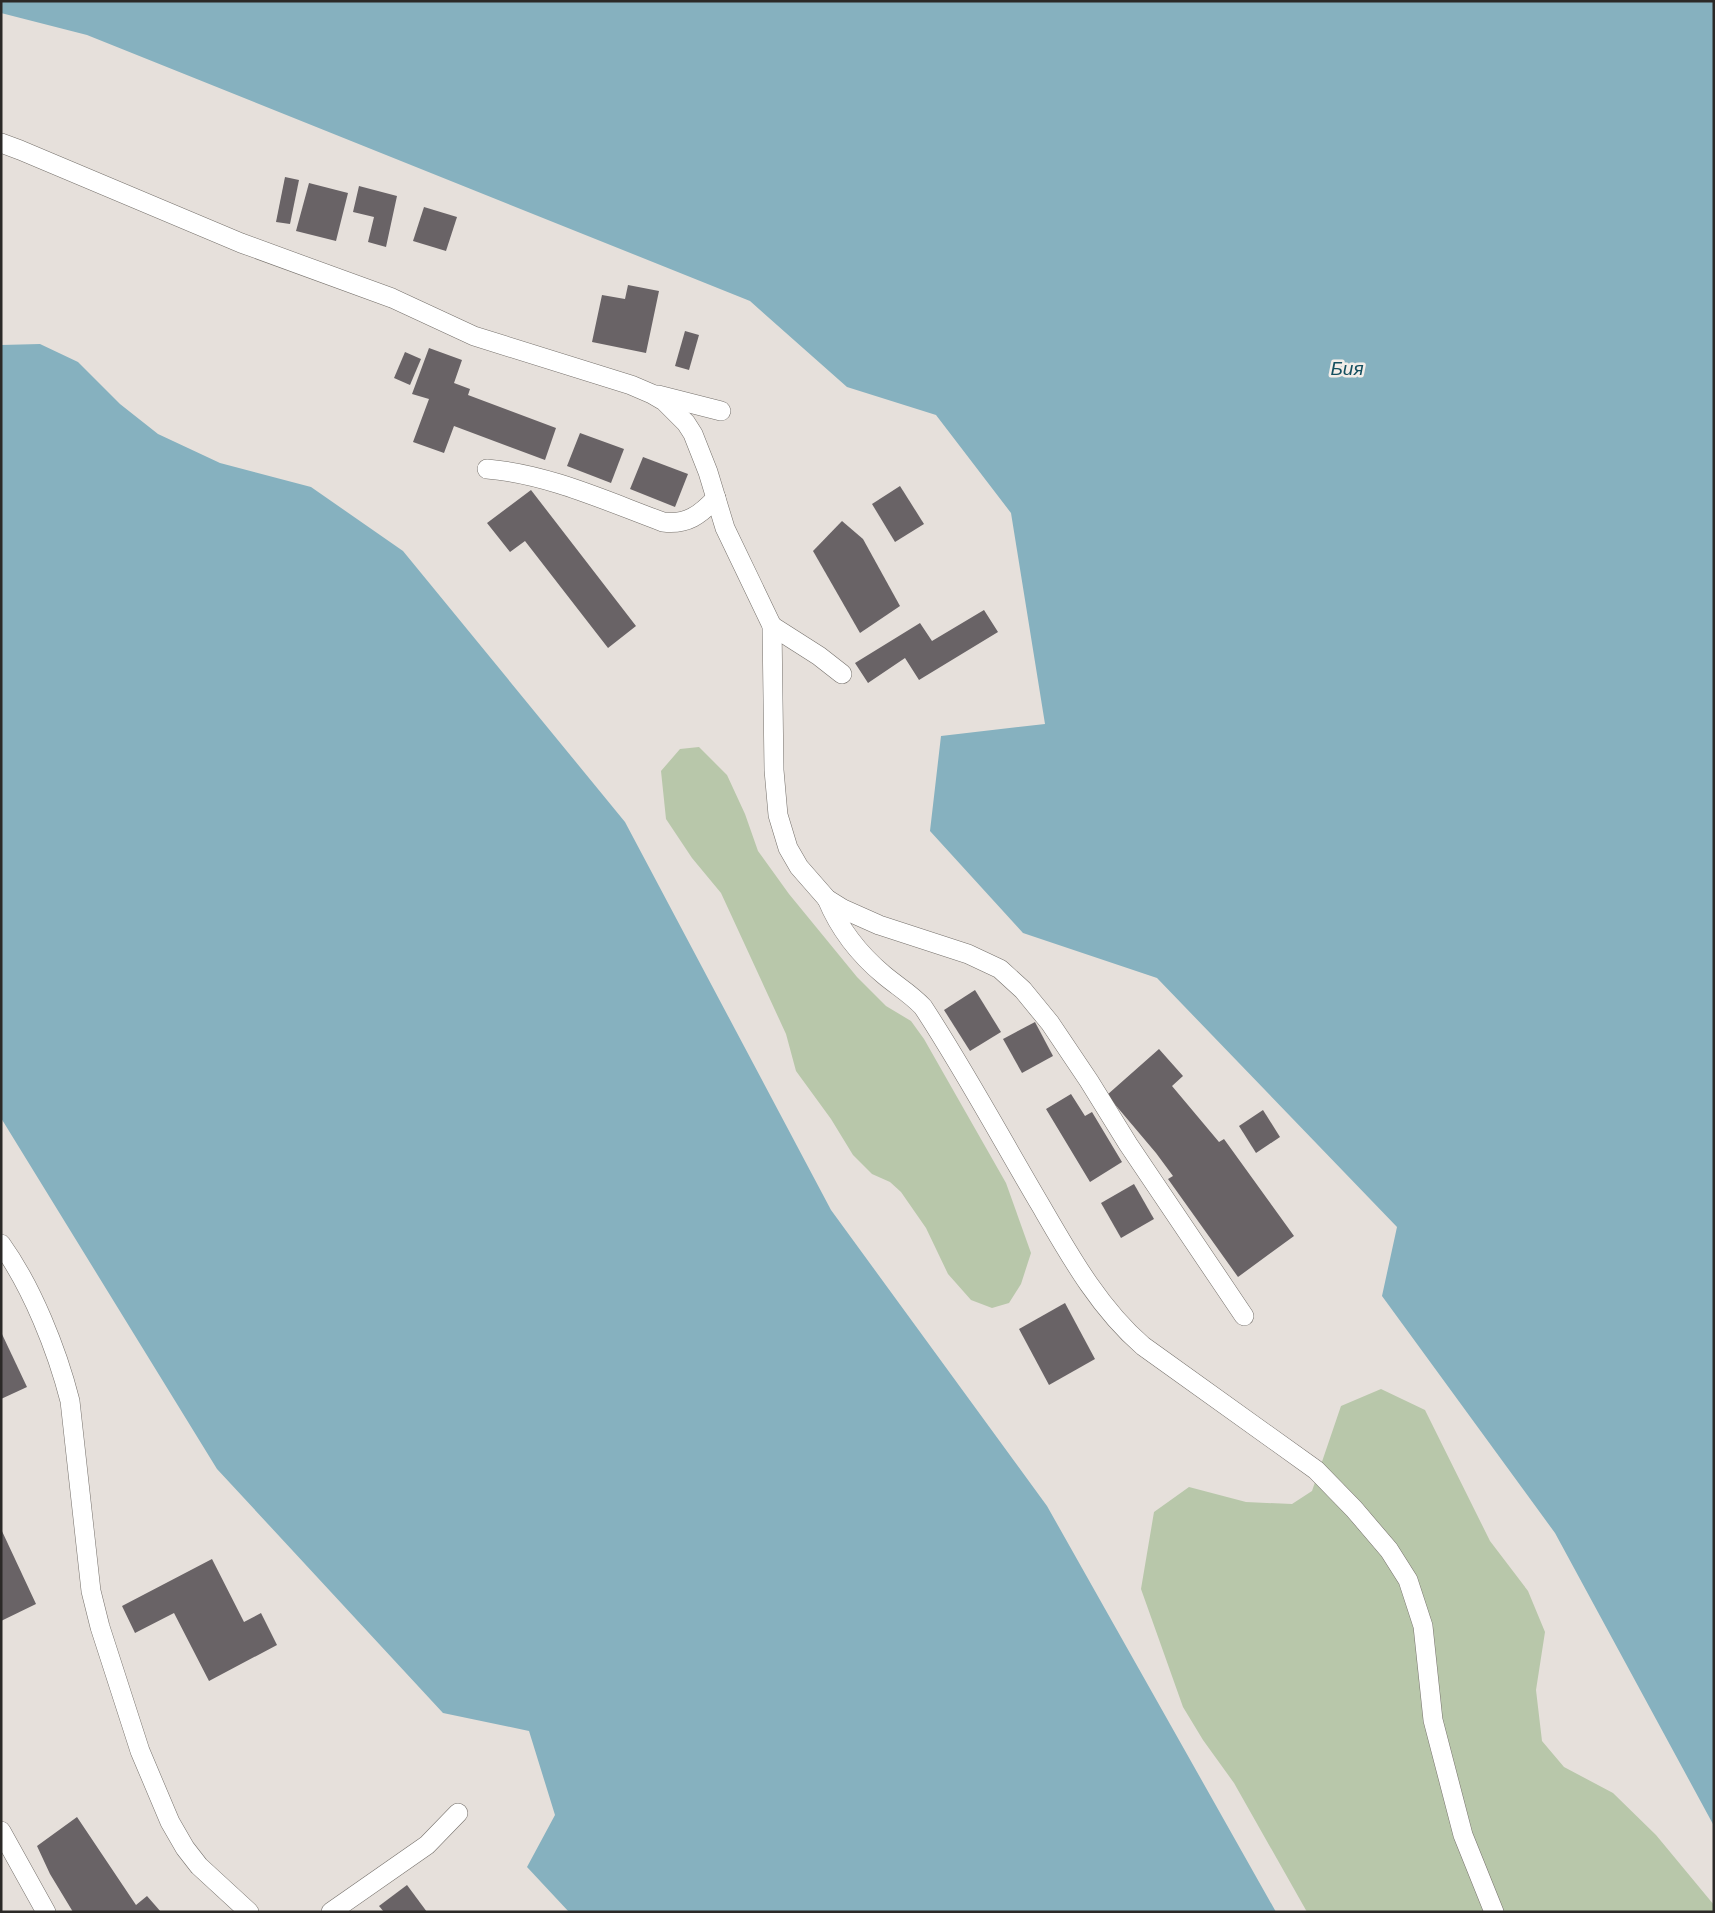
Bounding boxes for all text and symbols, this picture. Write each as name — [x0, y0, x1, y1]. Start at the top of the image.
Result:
water label: Бия — [1330, 357, 1364, 380]

